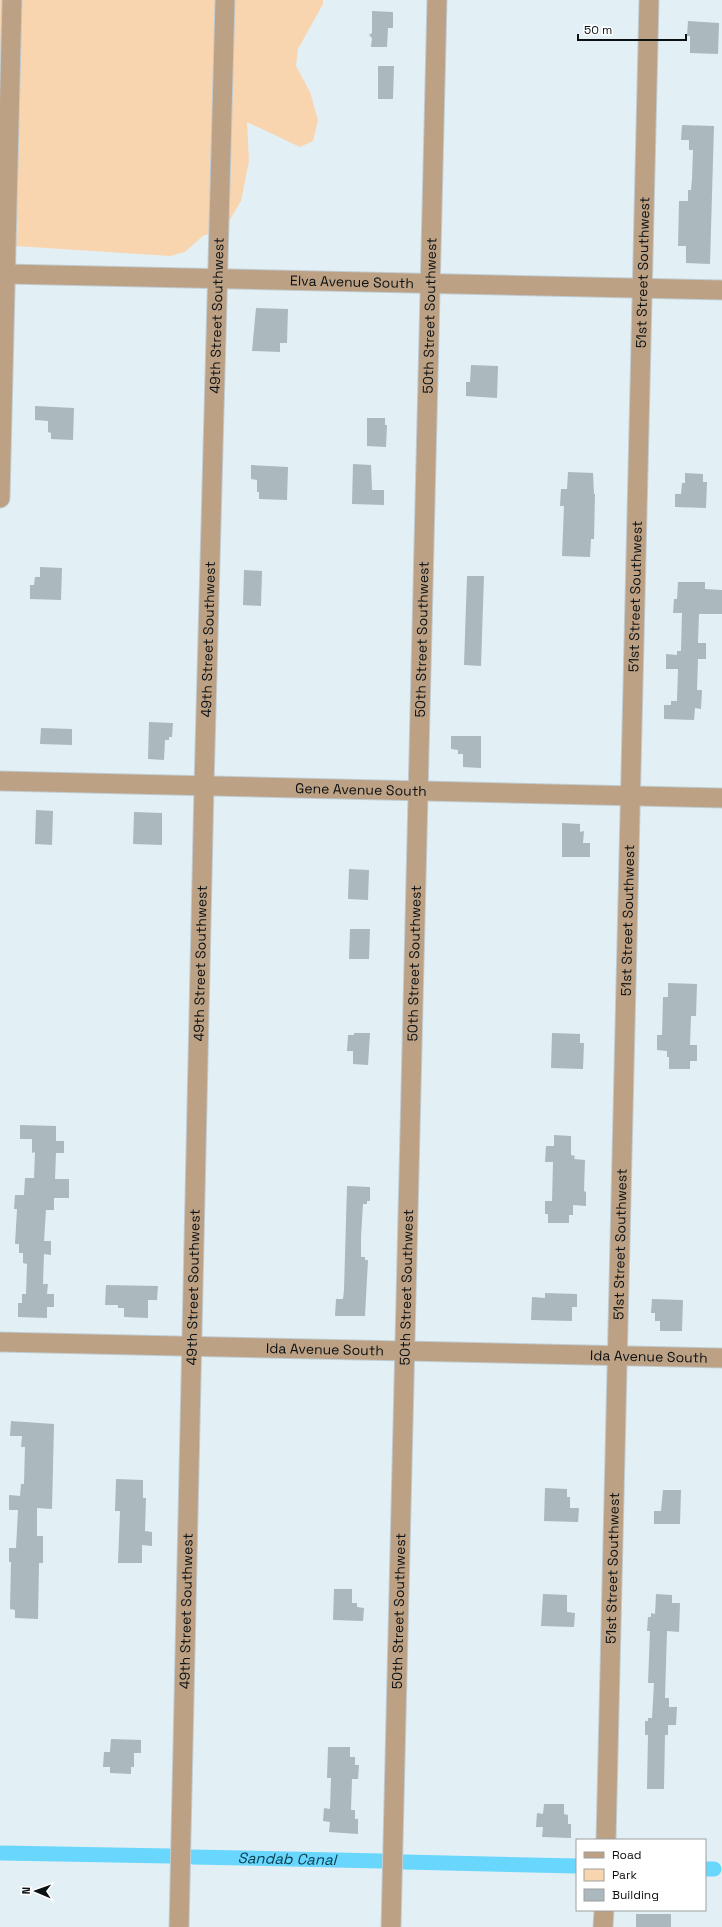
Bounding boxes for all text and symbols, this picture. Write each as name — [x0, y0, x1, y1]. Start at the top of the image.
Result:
scale bar — [578, 16, 686, 42]
text: 50 m — [584, 22, 612, 38]
street label: 51st Street Southwest — [632, 196, 653, 348]
street label: 49th Street Southwest — [205, 237, 228, 394]
street label: 50th Street Southwest — [419, 237, 440, 394]
street label: Elva Avenue South — [290, 271, 414, 292]
street label: 51st Street Southwest — [624, 520, 646, 672]
street label: 49th Street Southwest — [197, 561, 219, 718]
street label: 50th Street Southwest — [411, 561, 433, 718]
street label: Gene Avenue South — [295, 779, 427, 800]
street label: 51st Street Southwest — [617, 844, 638, 996]
street label: 49th Street Southwest — [189, 885, 211, 1042]
street label: 50th Street Southwest — [403, 885, 425, 1042]
street label: 51st Street Southwest — [609, 1168, 631, 1320]
street label: 49th Street Southwest — [182, 1209, 204, 1365]
street label: 50th Street Southwest — [395, 1209, 417, 1366]
street label: Ida Avenue South — [266, 1339, 384, 1360]
street label: Ida Avenue South — [590, 1346, 708, 1367]
street label: 51st Street Southwest — [602, 1492, 623, 1644]
street label: 49th Street Southwest — [175, 1533, 197, 1689]
street label: 50th Street Southwest — [388, 1533, 409, 1689]
legend — [576, 1839, 706, 1911]
text: Road — [612, 1847, 641, 1863]
water label: Sandab Canal — [237, 1848, 339, 1869]
text: Park — [612, 1867, 637, 1883]
north arrow — [16, 1871, 56, 1911]
text: N — [19, 1887, 33, 1895]
text: Building — [612, 1887, 659, 1903]

